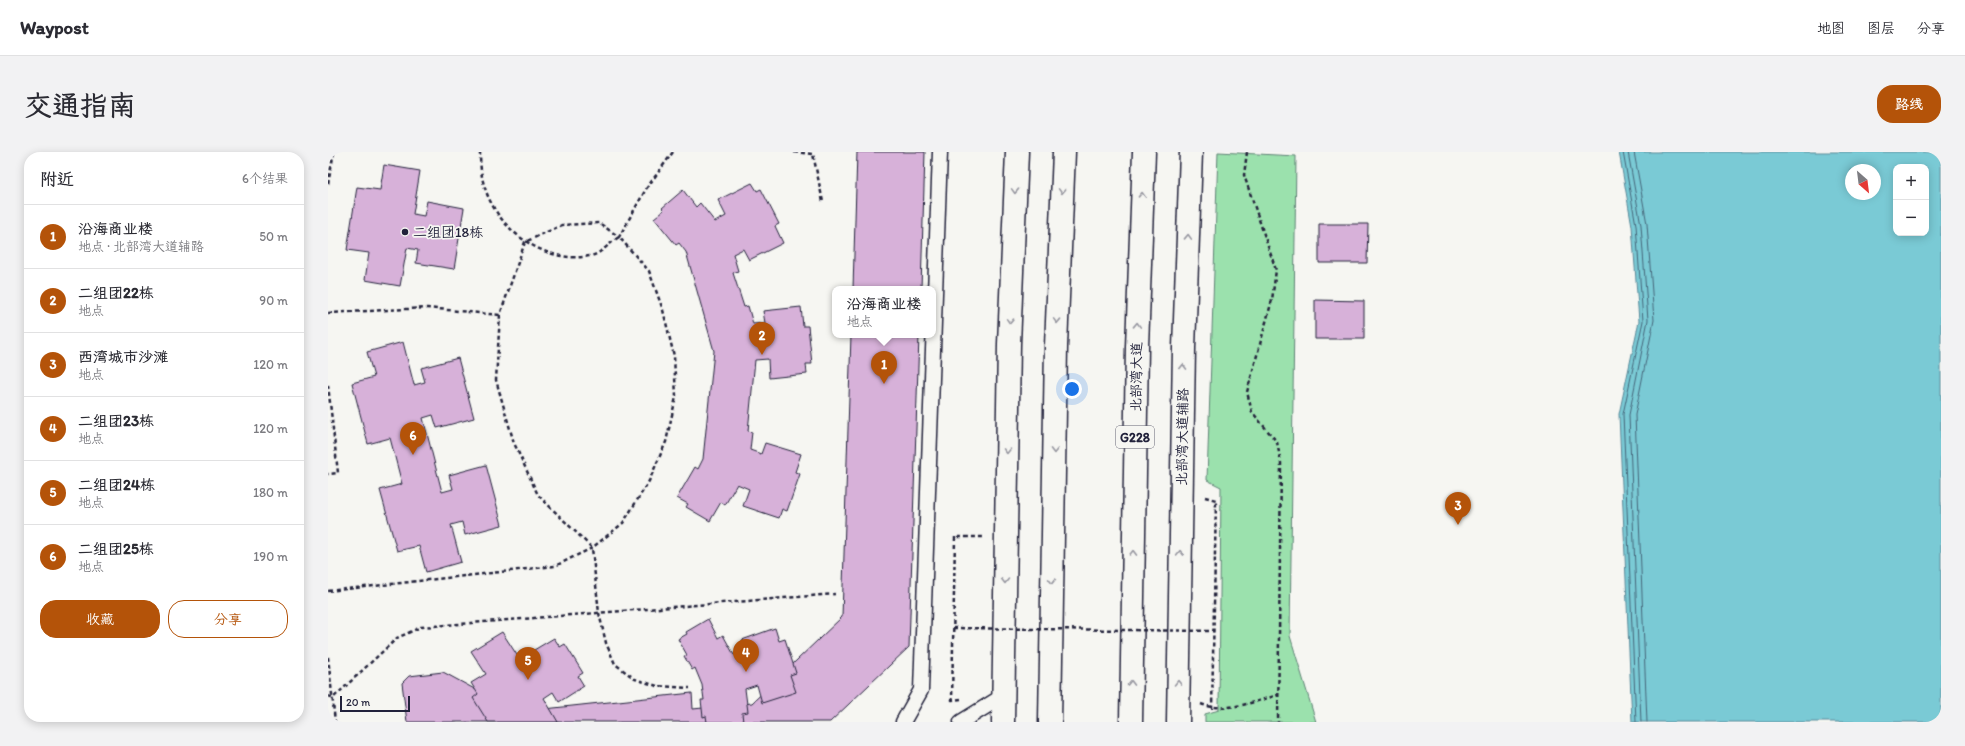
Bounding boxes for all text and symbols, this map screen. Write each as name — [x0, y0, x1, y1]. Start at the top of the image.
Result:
text: Waypost — [20, 16, 89, 39]
text: 地图 — [1817, 20, 1845, 37]
text: 图层 — [1867, 20, 1895, 37]
text: 分享 — [1917, 20, 1945, 37]
button: 路线 — [1877, 85, 1941, 123]
text: 交通指南 — [24, 88, 136, 122]
north arrow — [1845, 164, 1881, 200]
map controls — [1893, 164, 1929, 236]
button: + — [1893, 164, 1929, 200]
text: 附近 — [40, 169, 74, 189]
text: 6个结果 — [242, 171, 288, 186]
one-way arrow — [1011, 188, 1019, 194]
one-way arrow — [1058, 188, 1067, 194]
one-way arrow — [1138, 192, 1147, 198]
button: − — [1893, 200, 1929, 236]
text: 沿海商业楼 — [78, 220, 153, 238]
place label: 二组团18栋 — [413, 224, 483, 241]
marker: 二组团18栋 — [400, 227, 410, 237]
text: 1 — [50, 229, 56, 244]
text: 50 m — [259, 229, 288, 244]
one-way arrow — [1184, 234, 1192, 240]
text: 地点 · 北部湾大道辅路 — [78, 239, 204, 254]
text: 二组团22栋 — [78, 284, 154, 302]
popup — [832, 286, 936, 338]
text: 2 — [50, 293, 56, 308]
text: 90 m — [259, 293, 288, 308]
text: 沿海商业楼 — [846, 295, 922, 313]
text: 地点 — [78, 303, 104, 318]
text: 地点 — [846, 314, 873, 329]
one-way arrow — [1006, 318, 1015, 324]
one-way arrow — [1053, 318, 1062, 324]
pin: 2 — [749, 322, 775, 355]
one-way arrow — [1133, 322, 1142, 328]
street label: 北部湾大道 — [1127, 342, 1146, 412]
text: 西湾城市沙滩 — [78, 348, 168, 366]
pin: 1 — [871, 351, 897, 384]
text: 3 — [49, 357, 57, 372]
text: 120 m — [253, 357, 288, 372]
one-way arrow — [1179, 364, 1187, 370]
text: 地点 — [78, 367, 104, 382]
your location — [1062, 379, 1082, 399]
street label: 北部湾大道辅路 — [1173, 388, 1192, 486]
text: 二组团23栋 — [78, 412, 154, 430]
text: 4 — [49, 421, 57, 436]
text: 120 m — [253, 421, 288, 436]
pin: 6 — [400, 422, 426, 455]
road number: G228 — [1116, 426, 1154, 448]
text: 地点 — [78, 431, 104, 446]
one-way arrow — [1003, 448, 1012, 454]
one-way arrow — [1050, 448, 1059, 454]
text: 二组团24栋 — [78, 476, 155, 494]
text: 5 — [50, 485, 56, 500]
text: 180 m — [253, 485, 288, 500]
pin: 3 — [1445, 492, 1471, 525]
text: 地点 — [78, 495, 104, 510]
text: 二组团25栋 — [78, 540, 154, 558]
text: 6 — [50, 549, 56, 564]
text: 190 m — [253, 549, 288, 564]
one-way arrow — [1129, 550, 1137, 556]
one-way arrow — [1176, 550, 1184, 556]
text: 地点 — [78, 559, 104, 574]
one-way arrow — [1001, 578, 1009, 584]
one-way arrow — [1048, 578, 1056, 584]
button: 收藏 — [40, 600, 160, 638]
button: 分享 — [168, 600, 288, 638]
pin: 4 — [733, 639, 759, 672]
pin: 5 — [515, 647, 541, 680]
one-way arrow — [1127, 680, 1135, 686]
one-way arrow — [1174, 680, 1182, 686]
scale bar — [340, 694, 410, 713]
text: 20 m — [346, 696, 370, 709]

